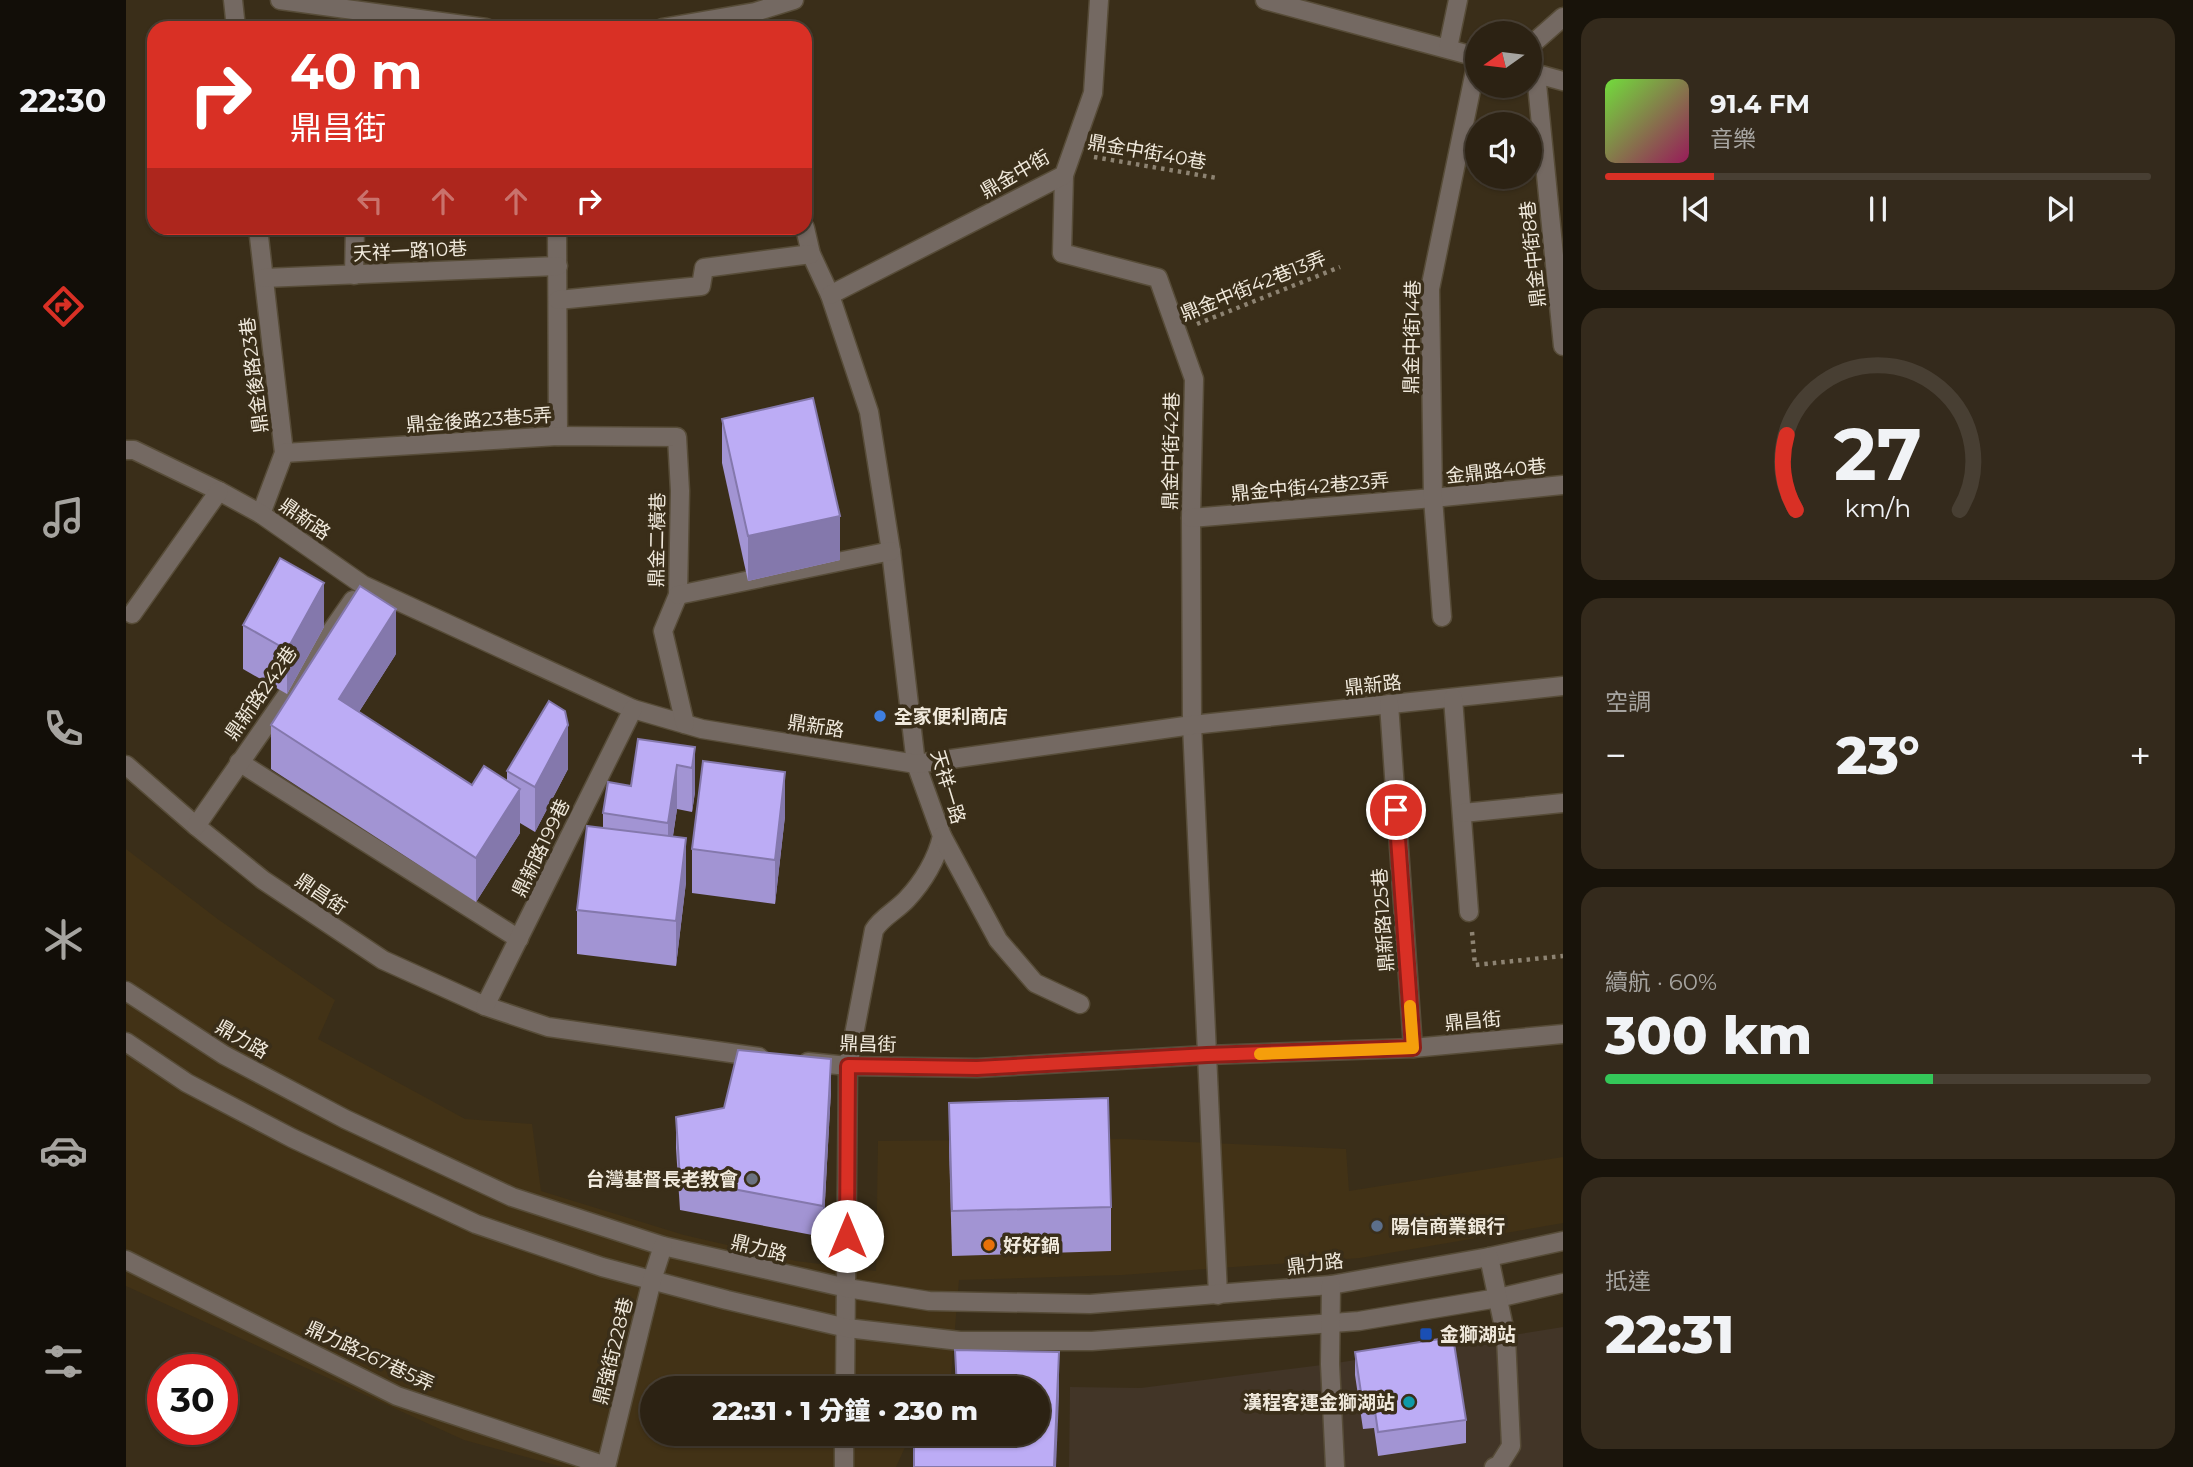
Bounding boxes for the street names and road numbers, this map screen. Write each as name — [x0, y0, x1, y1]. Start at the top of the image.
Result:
street label: 鼎金中街40巷 — [1086, 130, 1208, 174]
street label: 鼎金中街 — [976, 145, 1054, 203]
street label: 鼎金中街8巷 — [1516, 200, 1550, 308]
street label: 天祥一路10巷 — [352, 237, 468, 265]
street label: 鼎金中街42巷13弄 — [1177, 246, 1329, 326]
street label: 鼎金中街14巷 — [1400, 280, 1424, 394]
street label: 鼎金後路23巷 — [235, 316, 273, 434]
street label: 鼎金中街42巷 — [1158, 392, 1184, 510]
street label: 鼎金後路23巷5弄 — [405, 403, 553, 437]
street label: 金鼎路40巷 — [1445, 454, 1547, 488]
street label: 鼎金中街42巷23弄 — [1230, 469, 1390, 505]
street label: 鼎金二橫巷 — [645, 492, 669, 588]
street label: 鼎新路 — [275, 493, 335, 545]
street label: 鼎新路242巷 — [220, 641, 302, 745]
street label: 鼎新路 — [1343, 671, 1403, 699]
street label: 鼎新路 — [786, 710, 846, 742]
street label: 天祥一路 — [926, 747, 970, 827]
street label: 鼎新路199巷 — [507, 795, 575, 901]
street label: 鼎新路125巷 — [1368, 867, 1398, 973]
street label: 鼎昌街 — [291, 869, 351, 919]
street label: 鼎昌街 — [1444, 1007, 1502, 1035]
street label: 鼎力路 — [212, 1015, 272, 1063]
street label: 鼎昌街 — [839, 1032, 897, 1056]
street label: 鼎力路 — [729, 1230, 789, 1266]
street label: 鼎力路 — [1285, 1249, 1345, 1279]
street label: 鼎強街228巷 — [589, 1295, 637, 1407]
street label: 鼎力路267巷5弄 — [302, 1316, 438, 1396]

